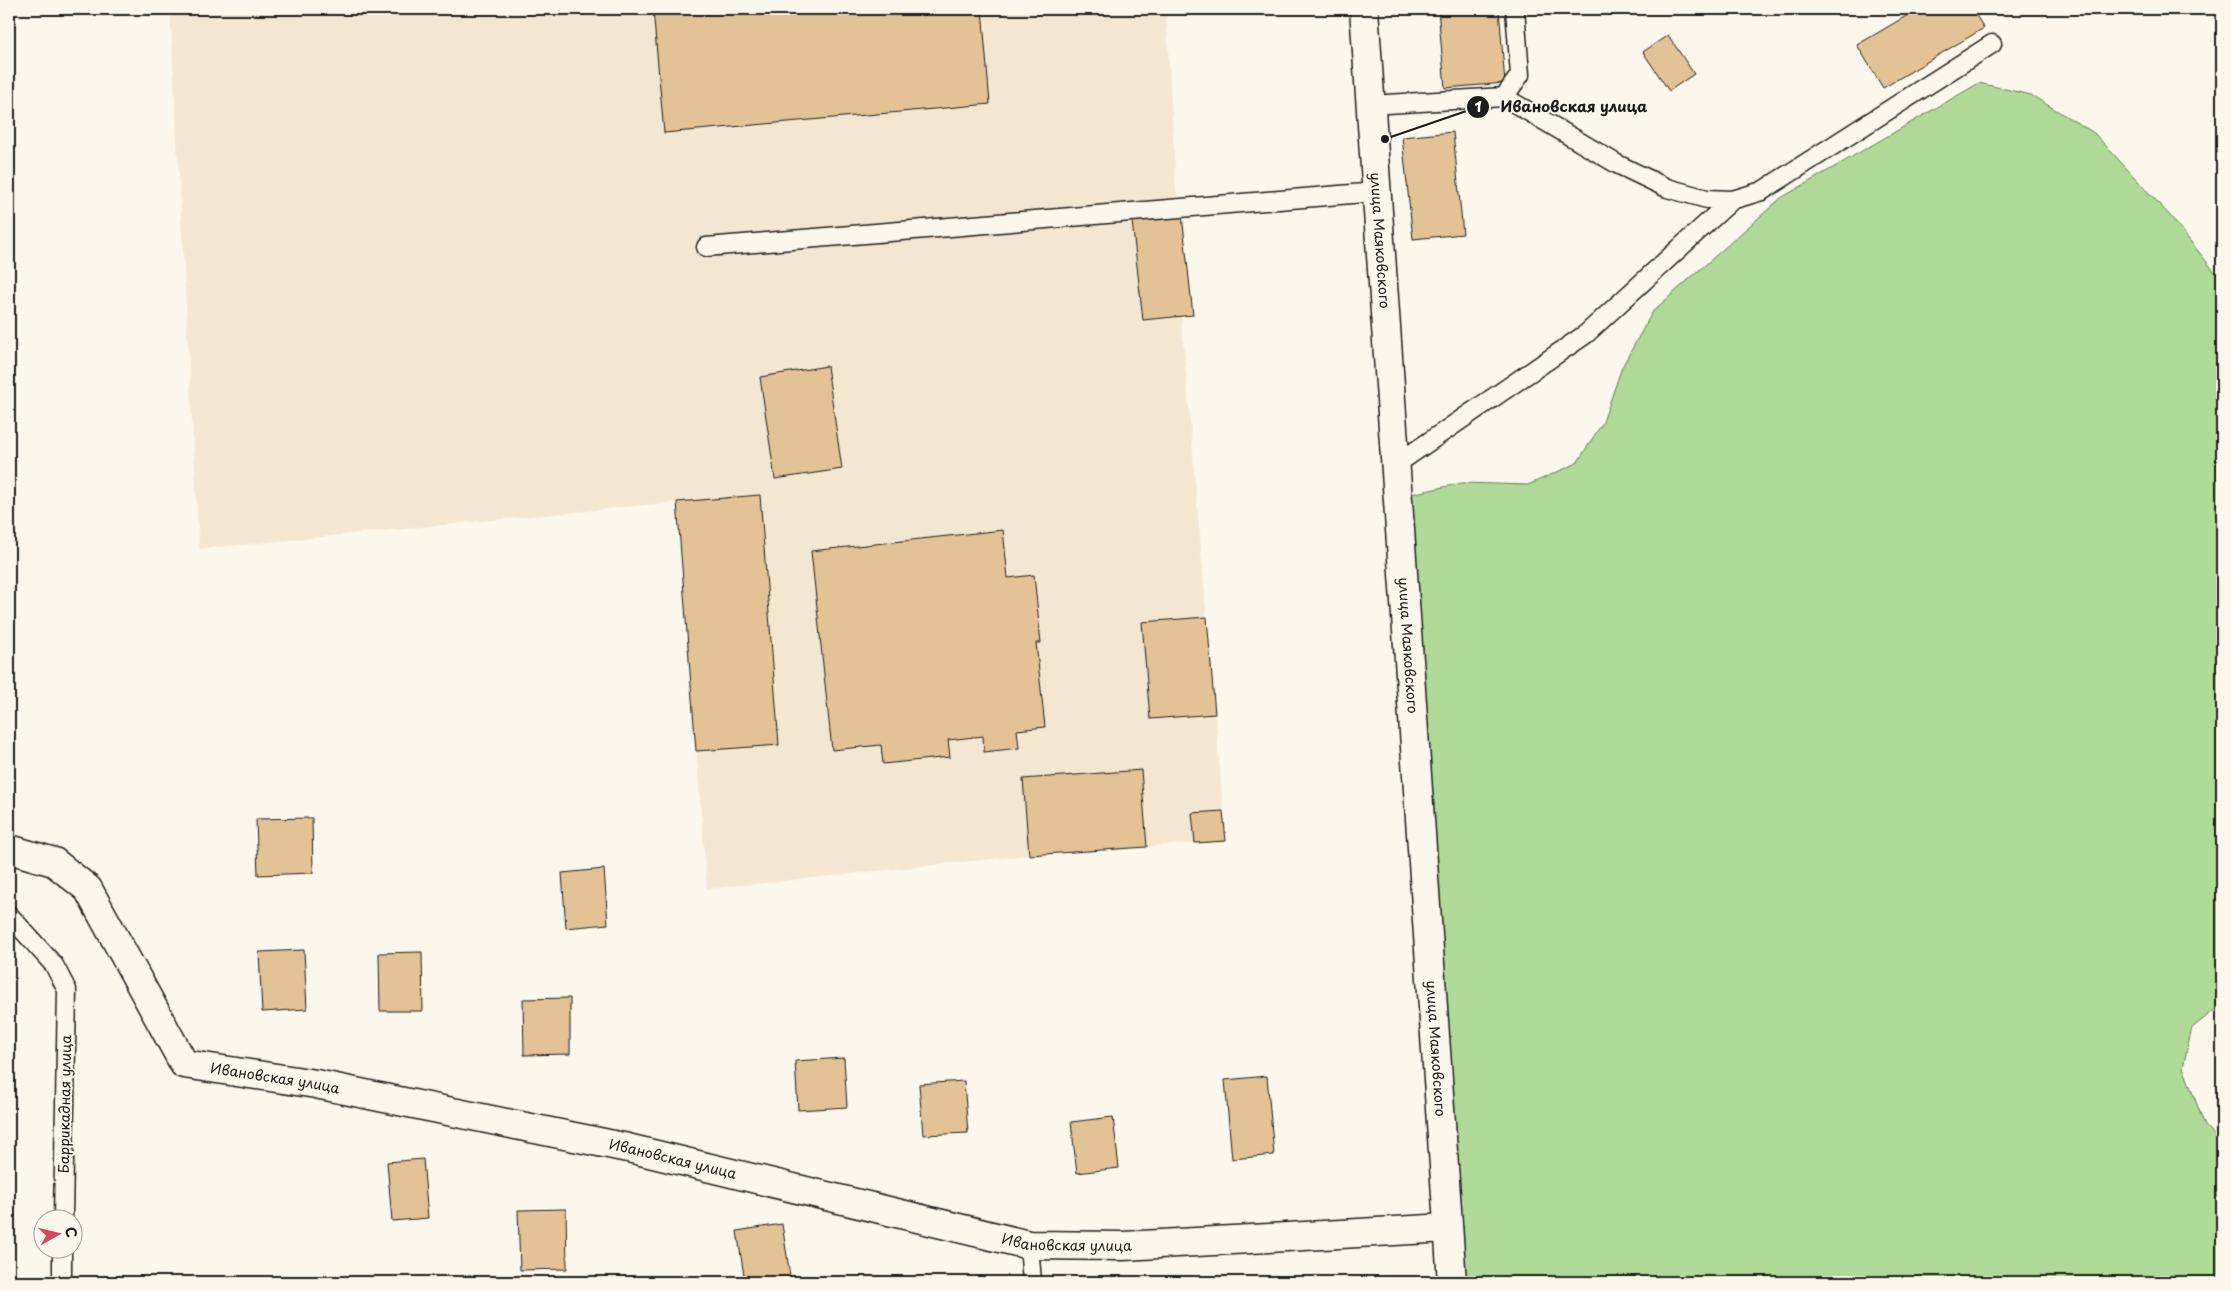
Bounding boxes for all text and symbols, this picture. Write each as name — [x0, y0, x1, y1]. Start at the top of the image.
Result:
callout: Ивановская улица — [1465, 92, 1658, 122]
text: 1 — [1474, 94, 1482, 117]
text: Ивановская улица — [1501, 94, 1648, 117]
street label: улица Маяковского — [1365, 172, 1396, 309]
street label: улица Маяковского — [1393, 577, 1424, 714]
street label: улица Маяковского — [1421, 980, 1452, 1117]
street label: Баррикадная улица — [53, 1034, 76, 1173]
street label: Ивановская улица — [209, 1057, 342, 1099]
street label: Ивановская улица — [607, 1133, 739, 1184]
north arrow — [32, 1208, 82, 1258]
text: С — [60, 1225, 82, 1239]
street label: Ивановская улица — [1000, 1228, 1133, 1256]

